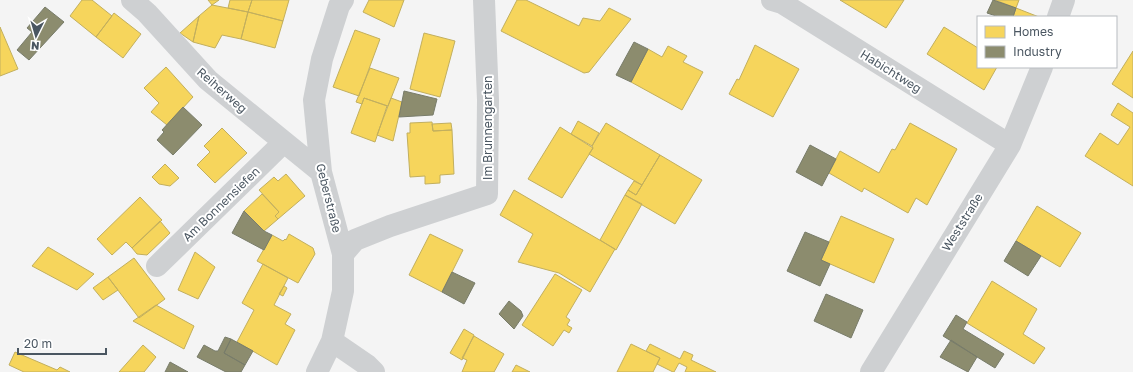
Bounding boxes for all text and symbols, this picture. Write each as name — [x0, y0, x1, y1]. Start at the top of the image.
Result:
north arrow — [16, 16, 56, 56]
legend — [977, 16, 1117, 68]
text: Homes — [1013, 24, 1053, 39]
text: N — [30, 40, 40, 53]
text: Industry — [1013, 44, 1062, 59]
street label: Habichtweg — [858, 46, 924, 96]
street label: Reiherweg — [194, 64, 250, 116]
street label: Im Brunnengarten — [480, 76, 495, 180]
street label: Geberstraße — [313, 162, 345, 234]
street label: Am Bonnensiefen — [179, 164, 263, 244]
street label: Weststraße — [938, 190, 986, 254]
scale bar — [18, 330, 106, 356]
text: 20 m — [24, 336, 52, 351]

